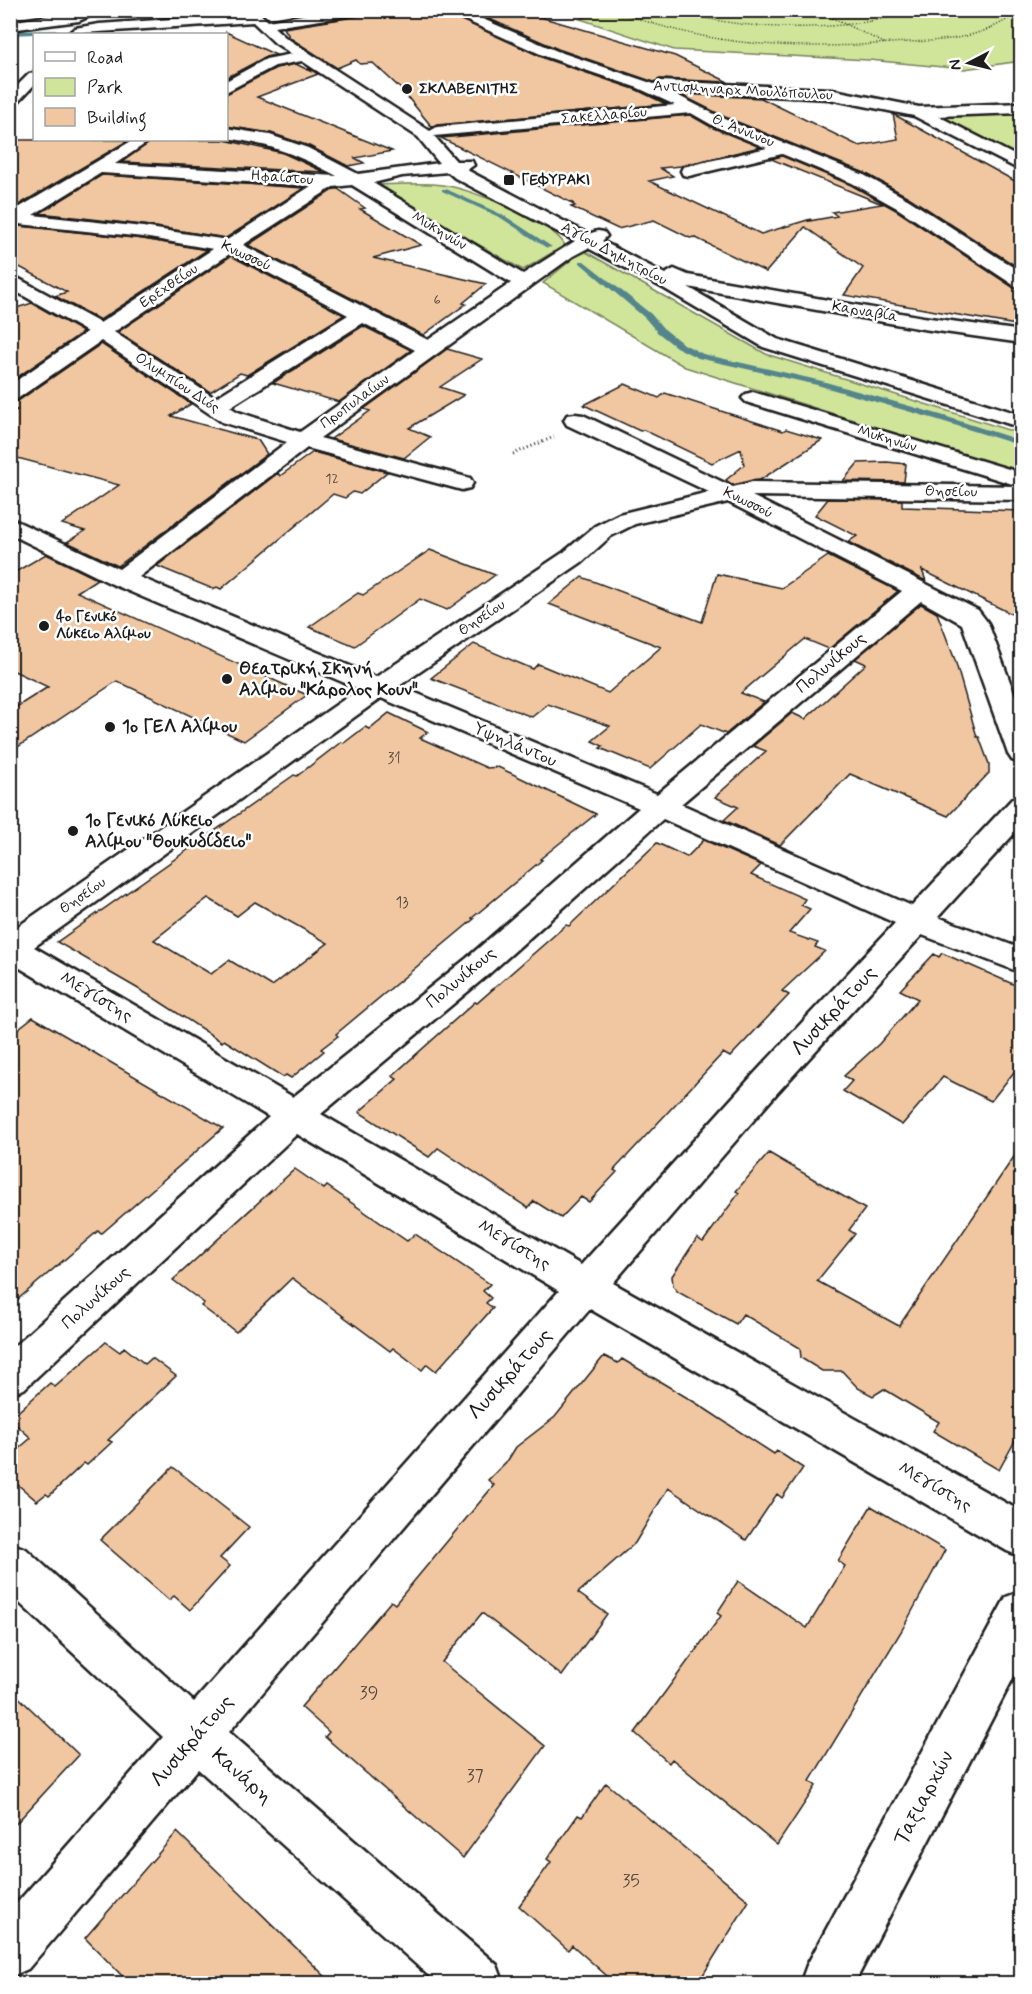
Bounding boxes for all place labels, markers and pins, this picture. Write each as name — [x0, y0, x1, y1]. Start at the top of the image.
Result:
place label: ΣΚΛΑΒΕΝΙΤΗΣ — [419, 79, 518, 99]
marker: ΣΚΛΑΒΕΝΙΤΗΣ — [400, 82, 414, 96]
place label: ΓΕΦΥΡΑΚΙ — [521, 170, 590, 190]
marker: ΓΕΦΥΡΑΚΙ — [502, 173, 516, 187]
place label: 4ο Γενικό Λύκειο Αλίμου — [56, 607, 151, 644]
marker: 4ο Γενικό Λύκειο Αλίμου — [37, 619, 51, 633]
place label: Θεατρική Σκηνή Αλίμου "Κάρολος Κουν" — [239, 657, 418, 702]
marker: Θεατρική Σκηνή Αλίμου "Κάρολος Κουν" — [220, 672, 234, 686]
place label: 1ο ΓΕΛ Αλίμου — [122, 715, 237, 739]
marker: 1ο ΓΕΛ Αλίμου — [103, 720, 117, 734]
place label: 1ο Γενικό Λύκειο Αλίμου "Θουκυδίδειο" — [85, 809, 251, 854]
marker: 1ο Γενικό Λύκειο Αλίμου "Θουκυδίδειο" — [66, 824, 80, 838]

